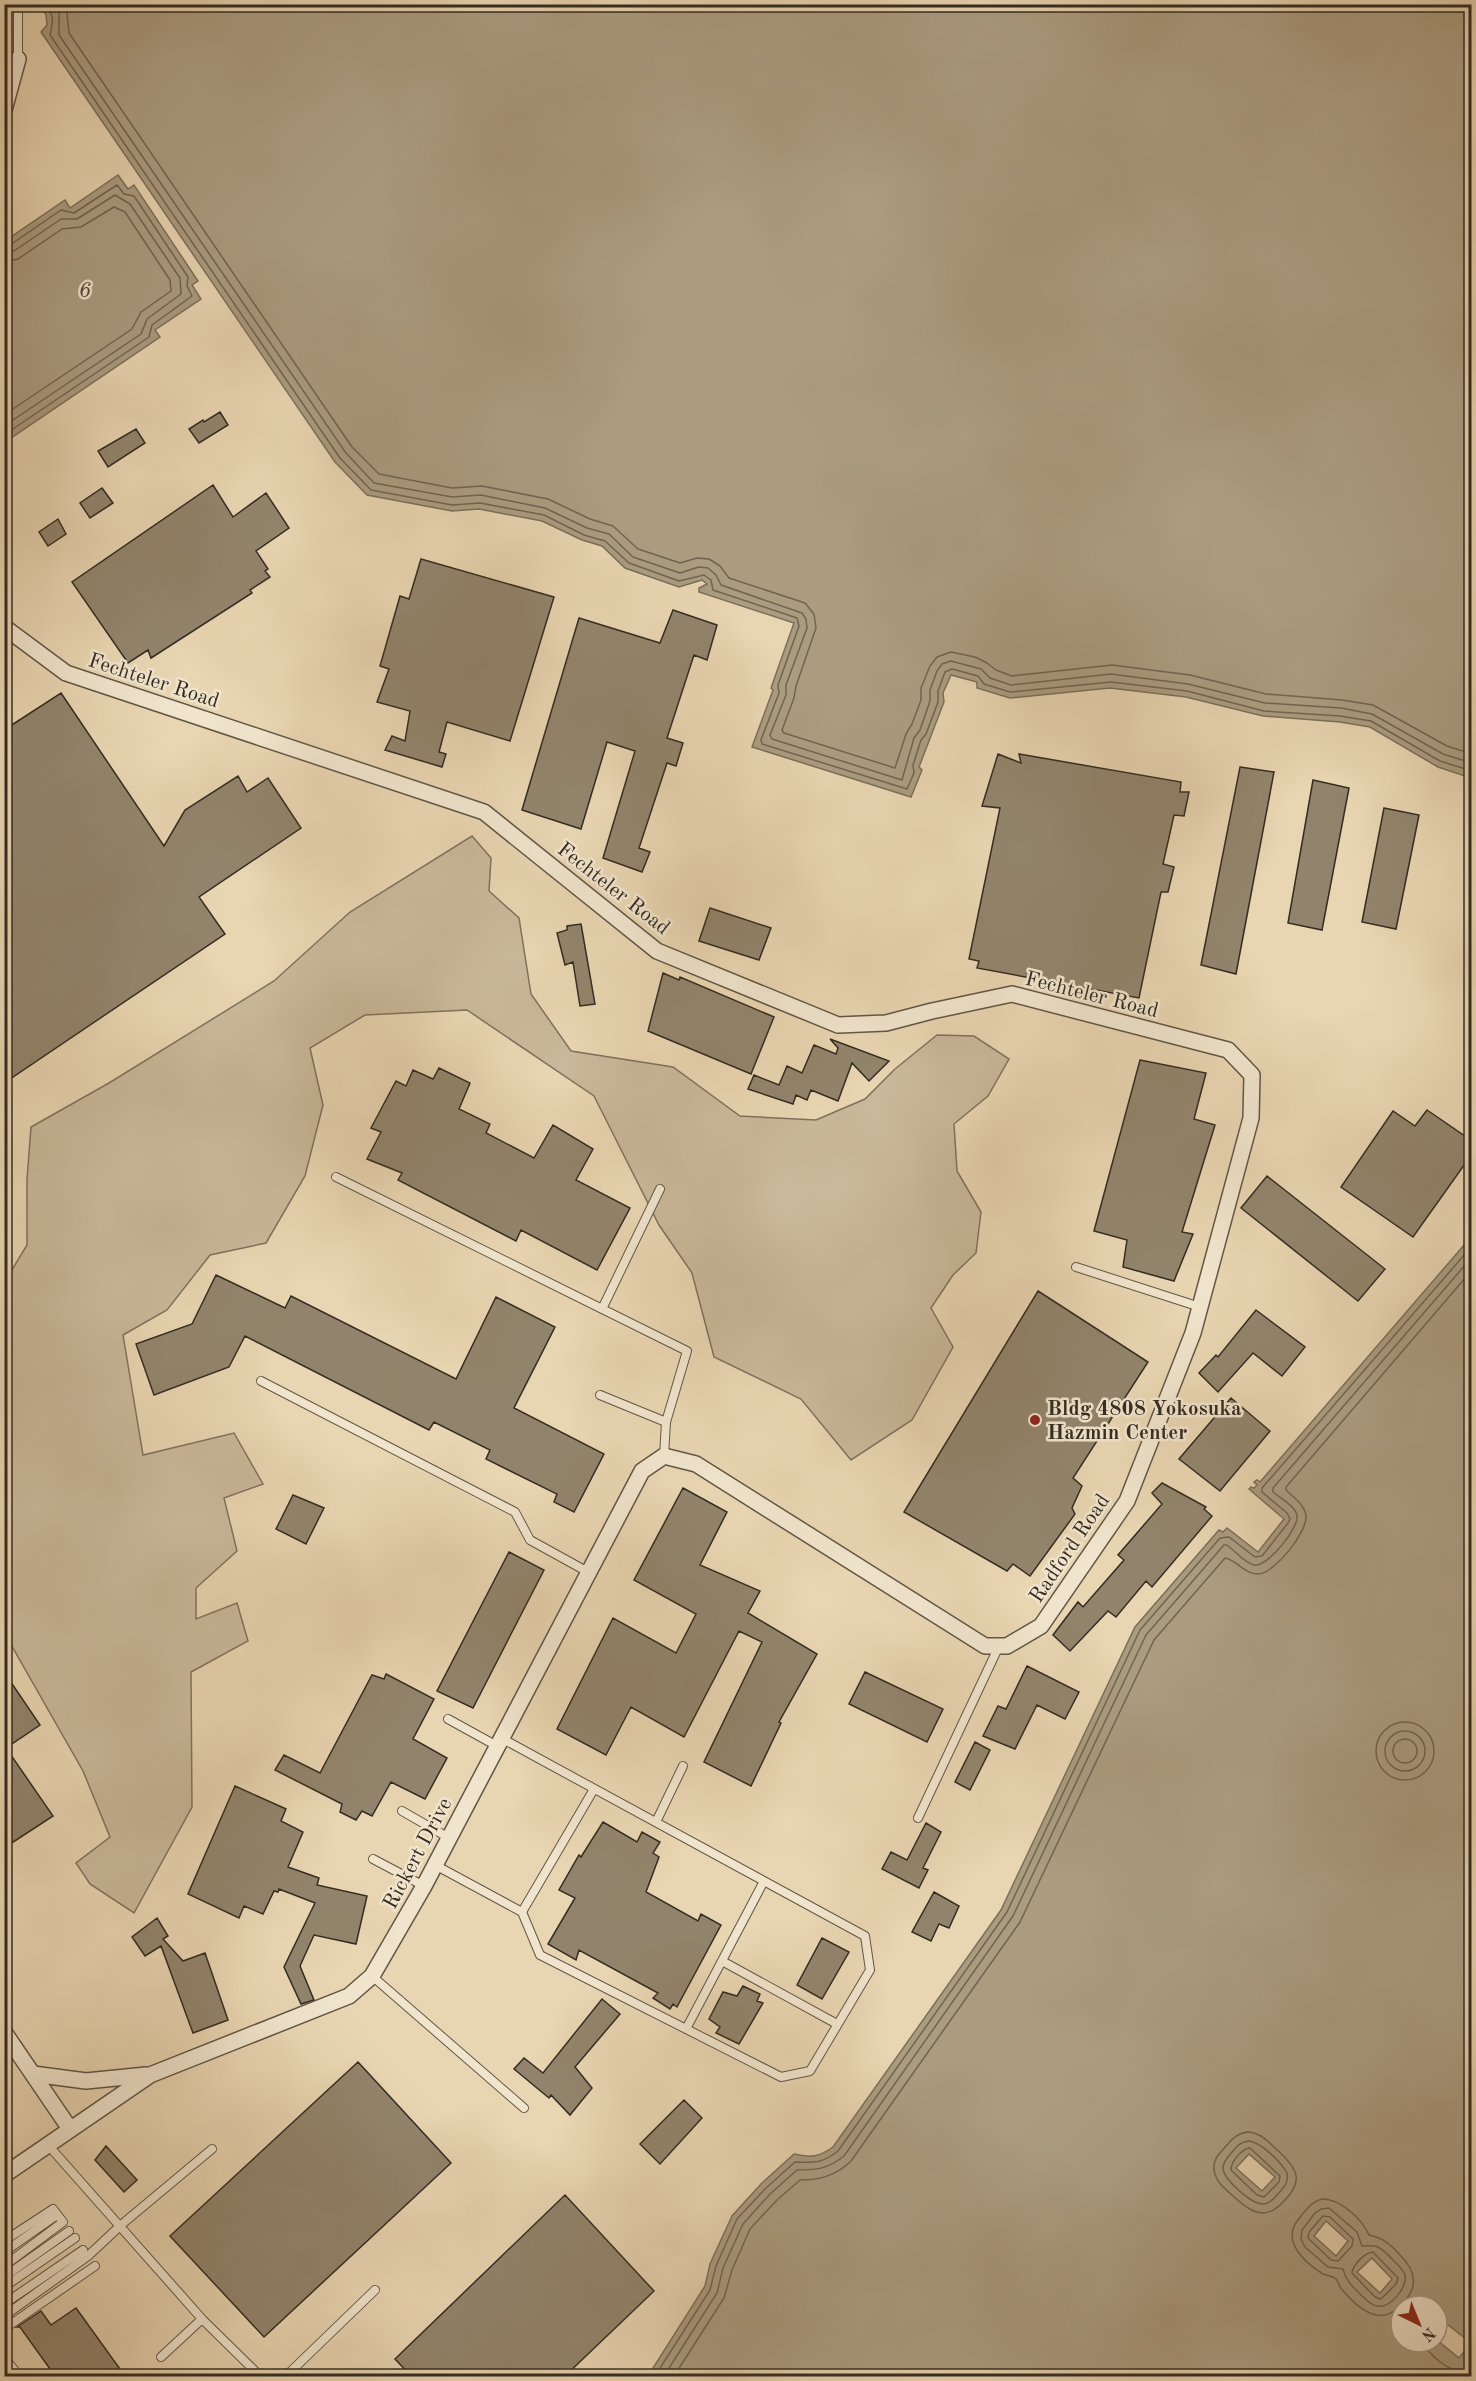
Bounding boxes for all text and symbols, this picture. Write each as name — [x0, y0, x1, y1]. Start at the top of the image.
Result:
water label: 6 — [79, 280, 92, 302]
street label: Fechteler Road — [85, 650, 222, 713]
street label: Fechteler Road — [553, 839, 673, 940]
street label: Fechteler Road — [1023, 969, 1160, 1022]
place label: Bldg 4808 Yokosuka Hazmin Center — [1047, 1399, 1242, 1444]
marker: Bldg 4808 Yokosuka Hazmin Center — [1028, 1413, 1042, 1427]
street label: Radford Road — [1026, 1491, 1114, 1607]
street label: Rickert Drive — [380, 1795, 456, 1913]
north arrow — [1389, 2294, 1449, 2354]
text: N — [1417, 2323, 1438, 2344]

